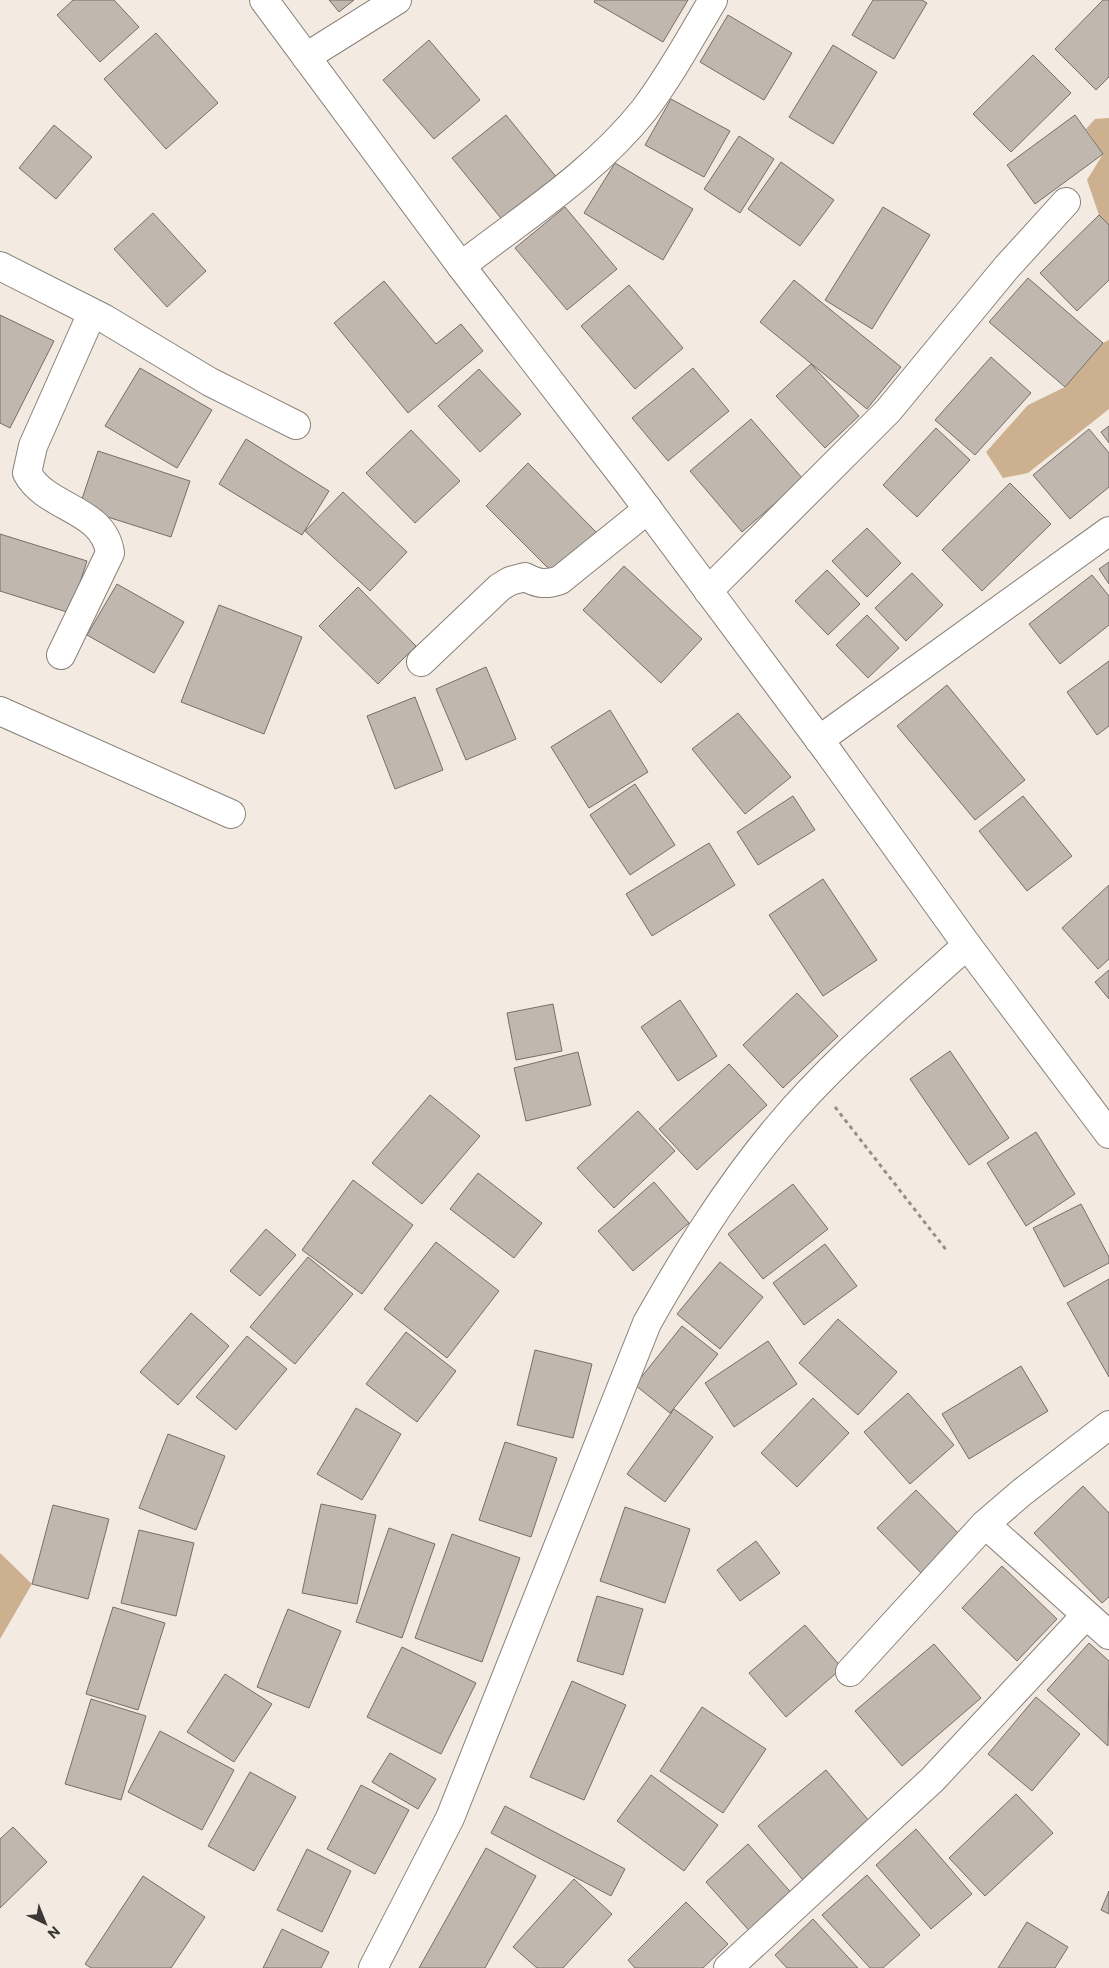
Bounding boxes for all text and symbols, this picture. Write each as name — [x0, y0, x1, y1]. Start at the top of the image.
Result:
north arrow — [20, 1898, 70, 1948]
text: N — [45, 1923, 64, 1943]

